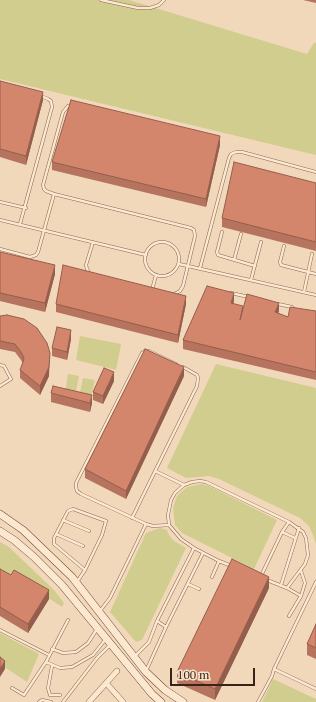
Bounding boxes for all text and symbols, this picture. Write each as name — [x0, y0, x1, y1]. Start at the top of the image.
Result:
scale bar — [172, 660, 257, 686]
text: 100 m — [177, 667, 209, 682]

